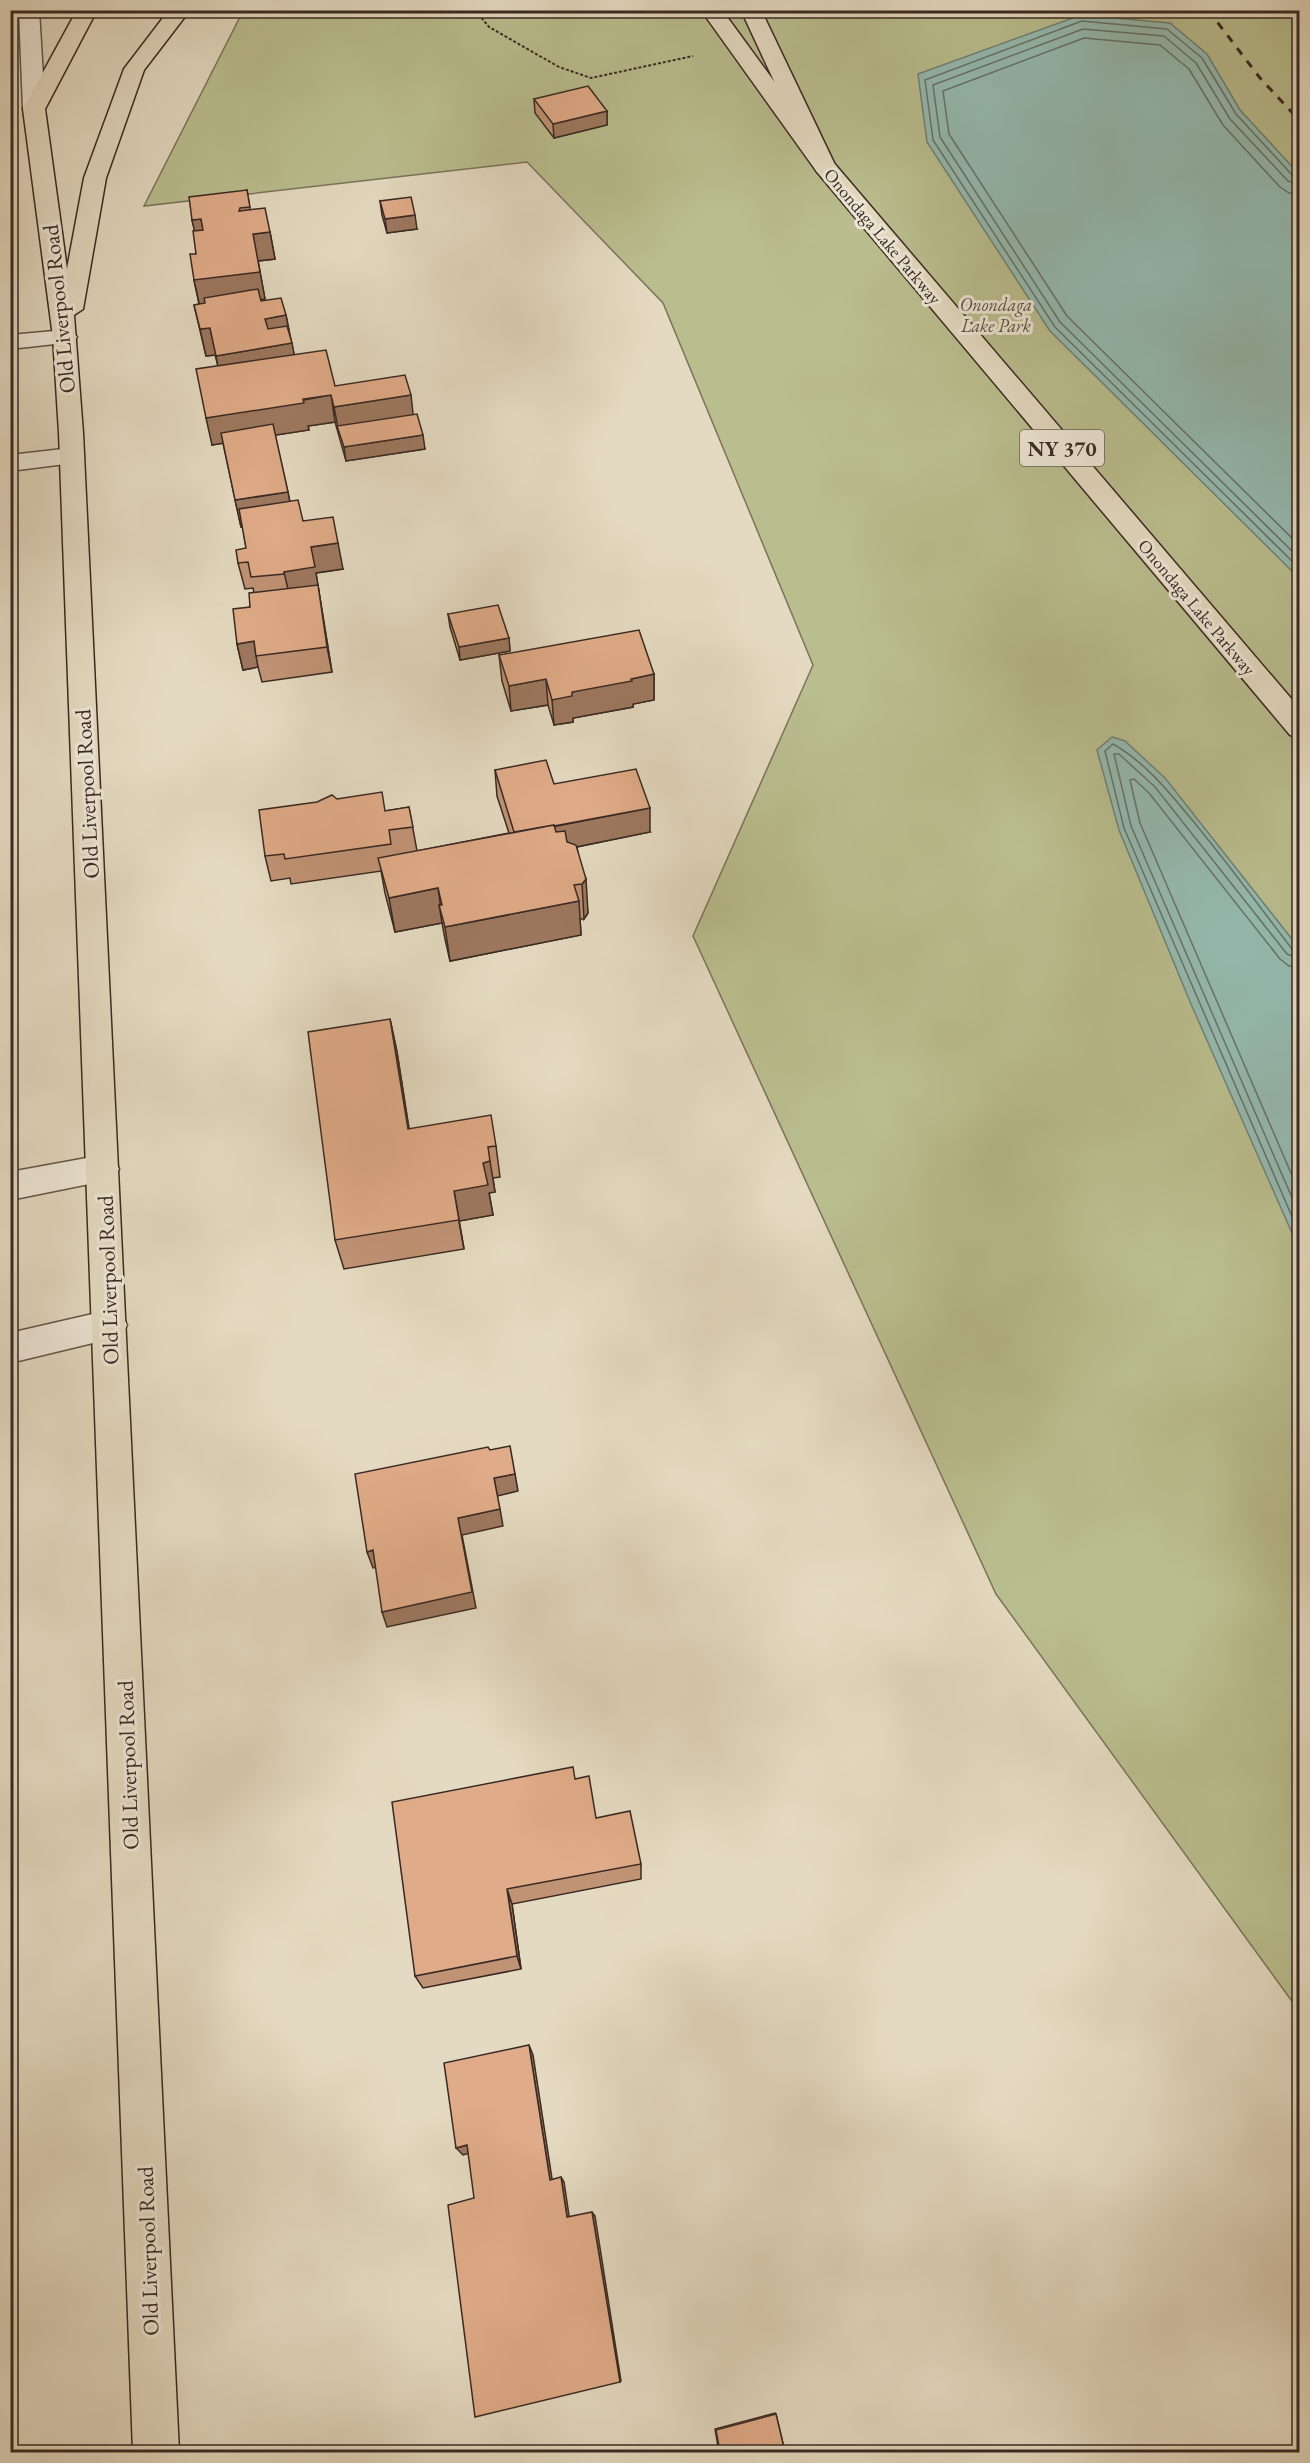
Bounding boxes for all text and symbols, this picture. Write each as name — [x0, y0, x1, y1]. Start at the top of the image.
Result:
street label: Onondaga Lake Parkway — [819, 163, 947, 309]
street label: Old Liverpool Road — [36, 222, 82, 395]
park label: Onondaga Lake Park — [960, 293, 1032, 337]
road number: NY 370 — [1020, 430, 1104, 466]
street label: Onondaga Lake Parkway — [1133, 534, 1261, 680]
street label: Old Liverpool Road — [68, 708, 106, 879]
street label: Old Liverpool Road — [91, 1194, 125, 1365]
street label: Old Liverpool Road — [111, 1679, 145, 1850]
street label: Old Liverpool Road — [131, 2165, 165, 2336]

